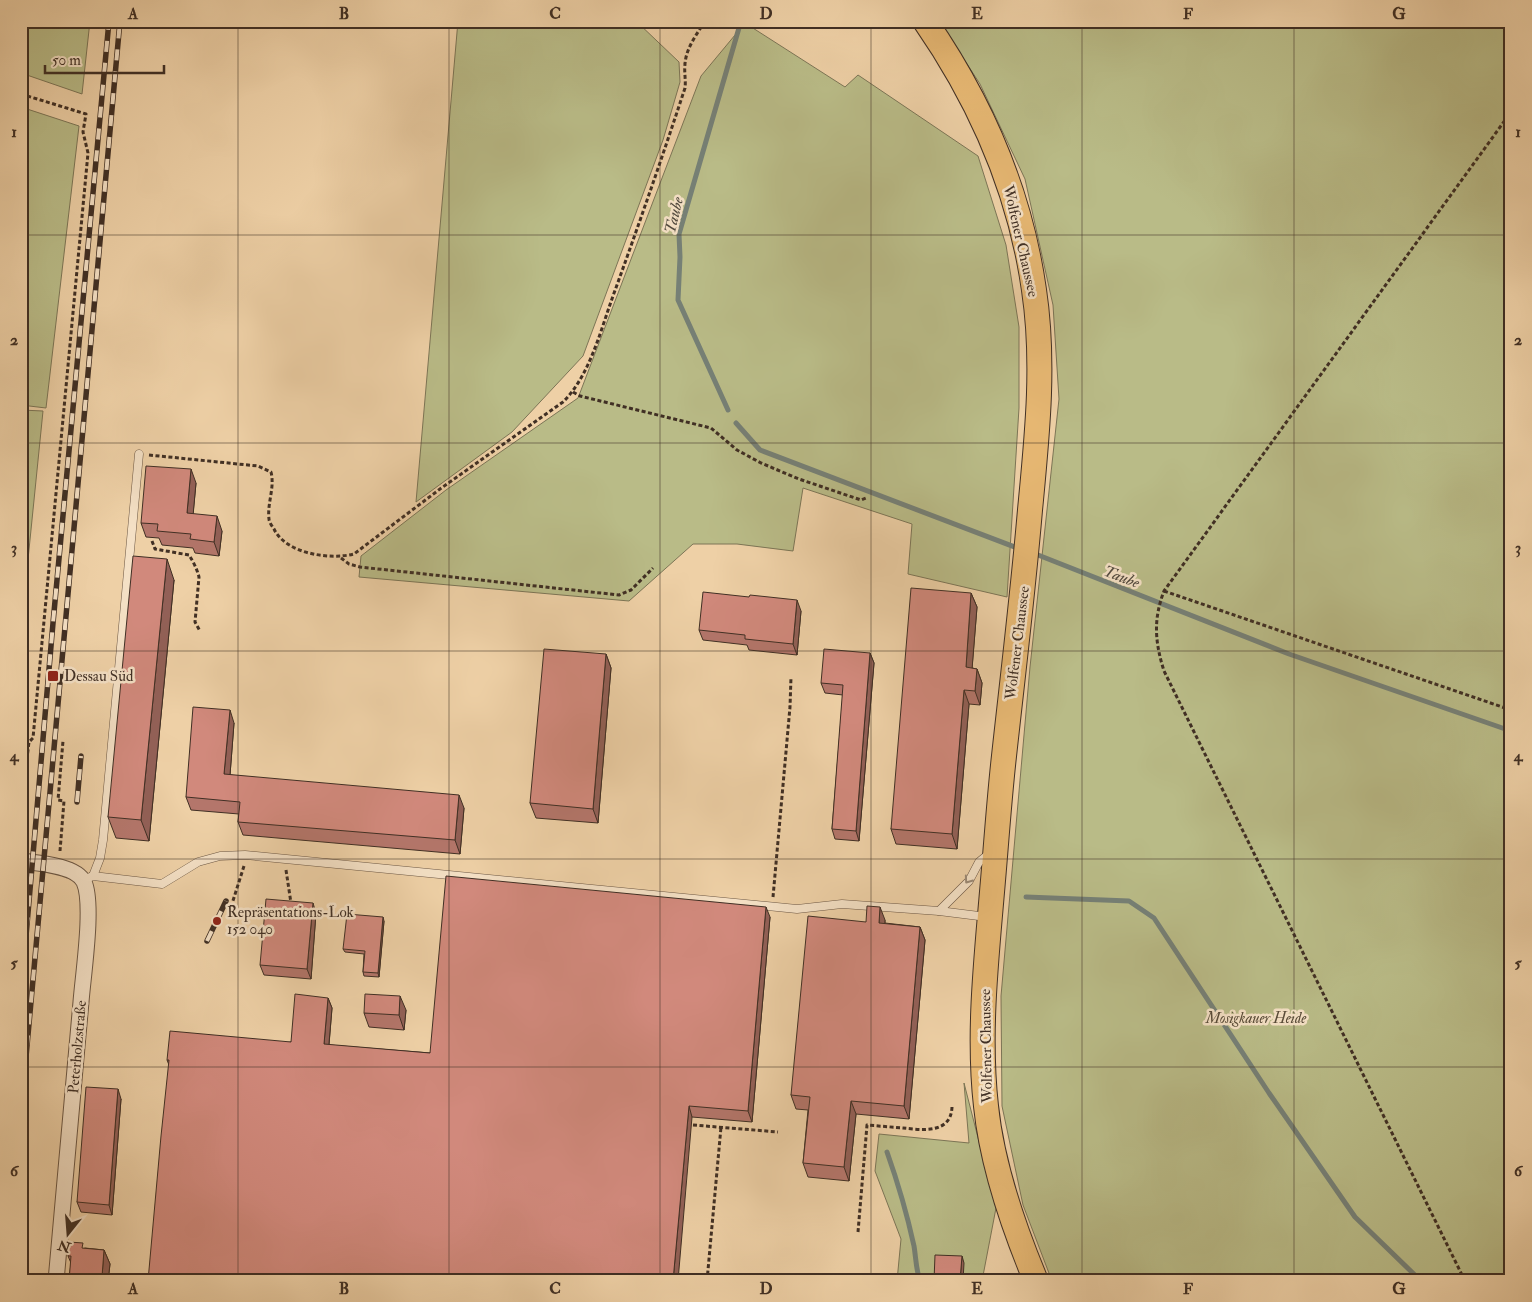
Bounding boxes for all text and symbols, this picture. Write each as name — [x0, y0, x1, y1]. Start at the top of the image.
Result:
text: A — [127, 4, 139, 24]
text: B — [339, 4, 349, 24]
text: C — [549, 4, 561, 24]
text: D — [759, 4, 773, 24]
text: E — [971, 4, 983, 24]
text: F — [1183, 4, 1193, 24]
text: G — [1392, 4, 1406, 24]
scale bar — [45, 42, 164, 74]
text: 50 m — [52, 51, 81, 70]
text: 1 — [11, 122, 17, 142]
text: 1 — [1515, 122, 1521, 142]
street label: Wolfener Chaussee — [998, 182, 1043, 299]
water label: Taube — [660, 194, 688, 235]
text: 2 — [10, 330, 18, 350]
text: 2 — [1514, 330, 1522, 350]
text: 3 — [11, 538, 17, 558]
text: 3 — [1515, 538, 1521, 558]
water label: Taube — [1101, 561, 1143, 593]
street label: Wolfener Chaussee — [1001, 585, 1034, 702]
place label: Dessau Süd — [64, 667, 134, 686]
marker: Dessau Süd — [46, 669, 60, 683]
text: 4 — [9, 746, 20, 766]
text: 4 — [1513, 746, 1524, 766]
one-way arrow — [965, 874, 974, 884]
place label: Repräsentations-Lok 152 040 — [227, 903, 354, 939]
marker: Repräsentations-Lok 152 040 — [211, 915, 223, 927]
text: 5 — [10, 953, 18, 973]
text: 5 — [1514, 953, 1522, 973]
street label: Wolfener Chaussee — [976, 989, 997, 1104]
street label: Peterholzstraße — [64, 1000, 91, 1094]
park label: Mosigkauer Heide — [1205, 1009, 1307, 1028]
text: 6 — [10, 1161, 20, 1181]
text: 6 — [1514, 1161, 1524, 1181]
north arrow — [42, 1210, 92, 1260]
text: N — [55, 1236, 74, 1256]
text: A — [127, 1279, 139, 1299]
text: B — [339, 1279, 349, 1299]
text: C — [549, 1279, 561, 1299]
text: D — [759, 1279, 773, 1299]
text: E — [971, 1279, 983, 1299]
text: F — [1183, 1279, 1193, 1299]
text: G — [1392, 1279, 1406, 1299]

